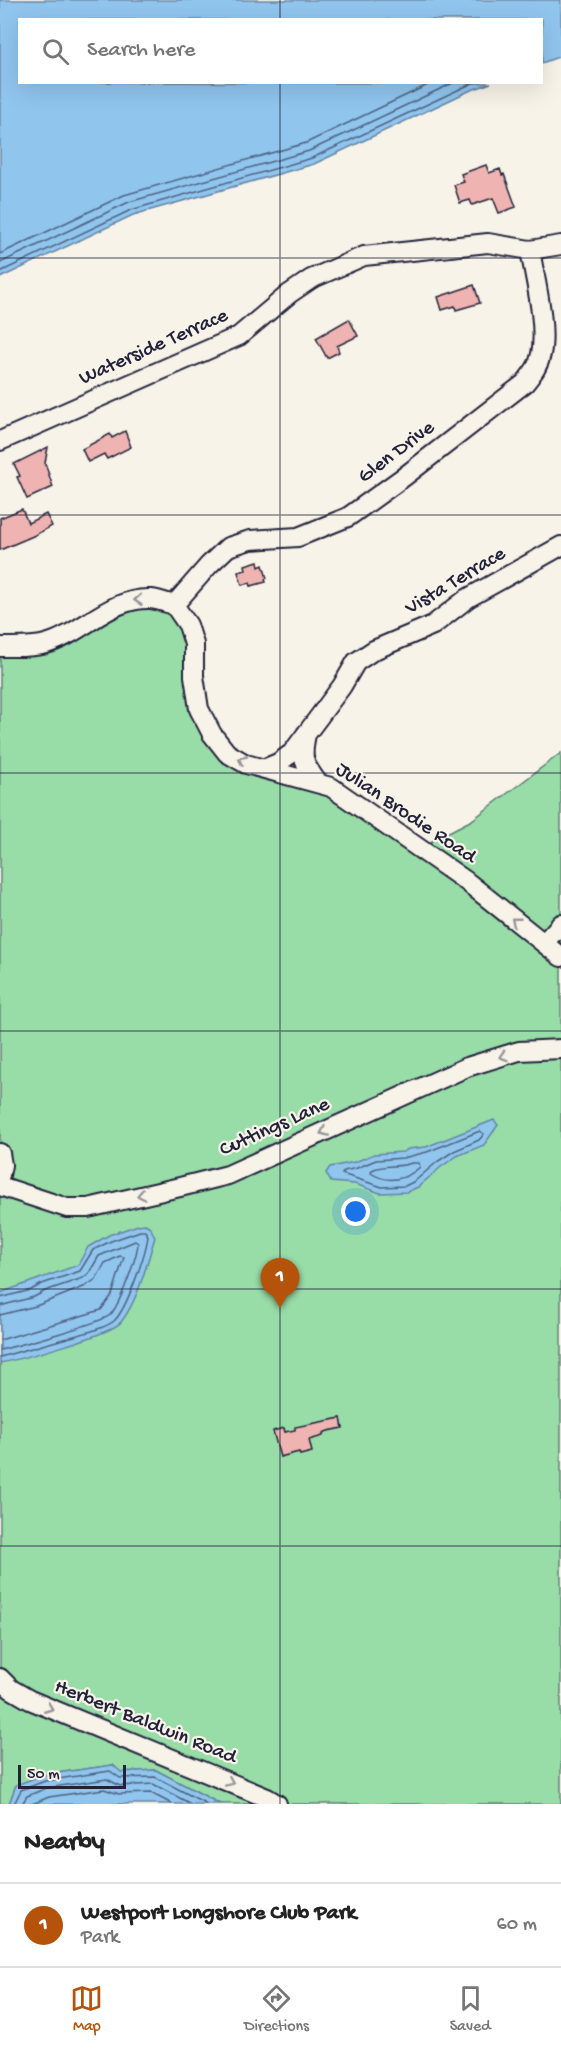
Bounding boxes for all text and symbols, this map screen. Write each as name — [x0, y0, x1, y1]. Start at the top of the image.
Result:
search box — [18, 18, 543, 84]
icon: search — [39, 35, 72, 68]
text: Search here — [87, 38, 195, 64]
street label: Waterside Terrace — [76, 304, 233, 392]
street label: Glen Drive — [354, 415, 441, 490]
street label: Vista Terrace — [400, 542, 512, 622]
one-way arrow — [133, 594, 142, 607]
one-way arrow — [237, 756, 248, 768]
street label: Julian Brodie Road — [330, 758, 482, 871]
one-way arrow — [511, 917, 522, 928]
one-way arrow — [498, 1048, 509, 1061]
street label: Cuttings Lane — [216, 1092, 335, 1163]
one-way arrow — [319, 1124, 330, 1136]
one-way arrow — [136, 1188, 146, 1201]
your location — [341, 1197, 370, 1226]
pin: 1 — [260, 1258, 300, 1308]
street label: Herbert Baldwin Road — [50, 1675, 241, 1772]
one-way arrow — [43, 1701, 54, 1713]
scale bar — [18, 1762, 126, 1790]
text: 50 m — [27, 1766, 60, 1785]
one-way arrow — [223, 1775, 234, 1787]
text: Nearby — [24, 1828, 105, 1859]
text: Westport Longshore Club Park — [81, 1901, 356, 1927]
text: 1 — [39, 1914, 48, 1937]
text: 60 m — [497, 1914, 537, 1937]
text: Park — [81, 1927, 119, 1950]
tab: Map — [70, 1982, 103, 2037]
tab: Directions — [244, 1982, 309, 2037]
tab: Saved — [450, 1982, 491, 2037]

